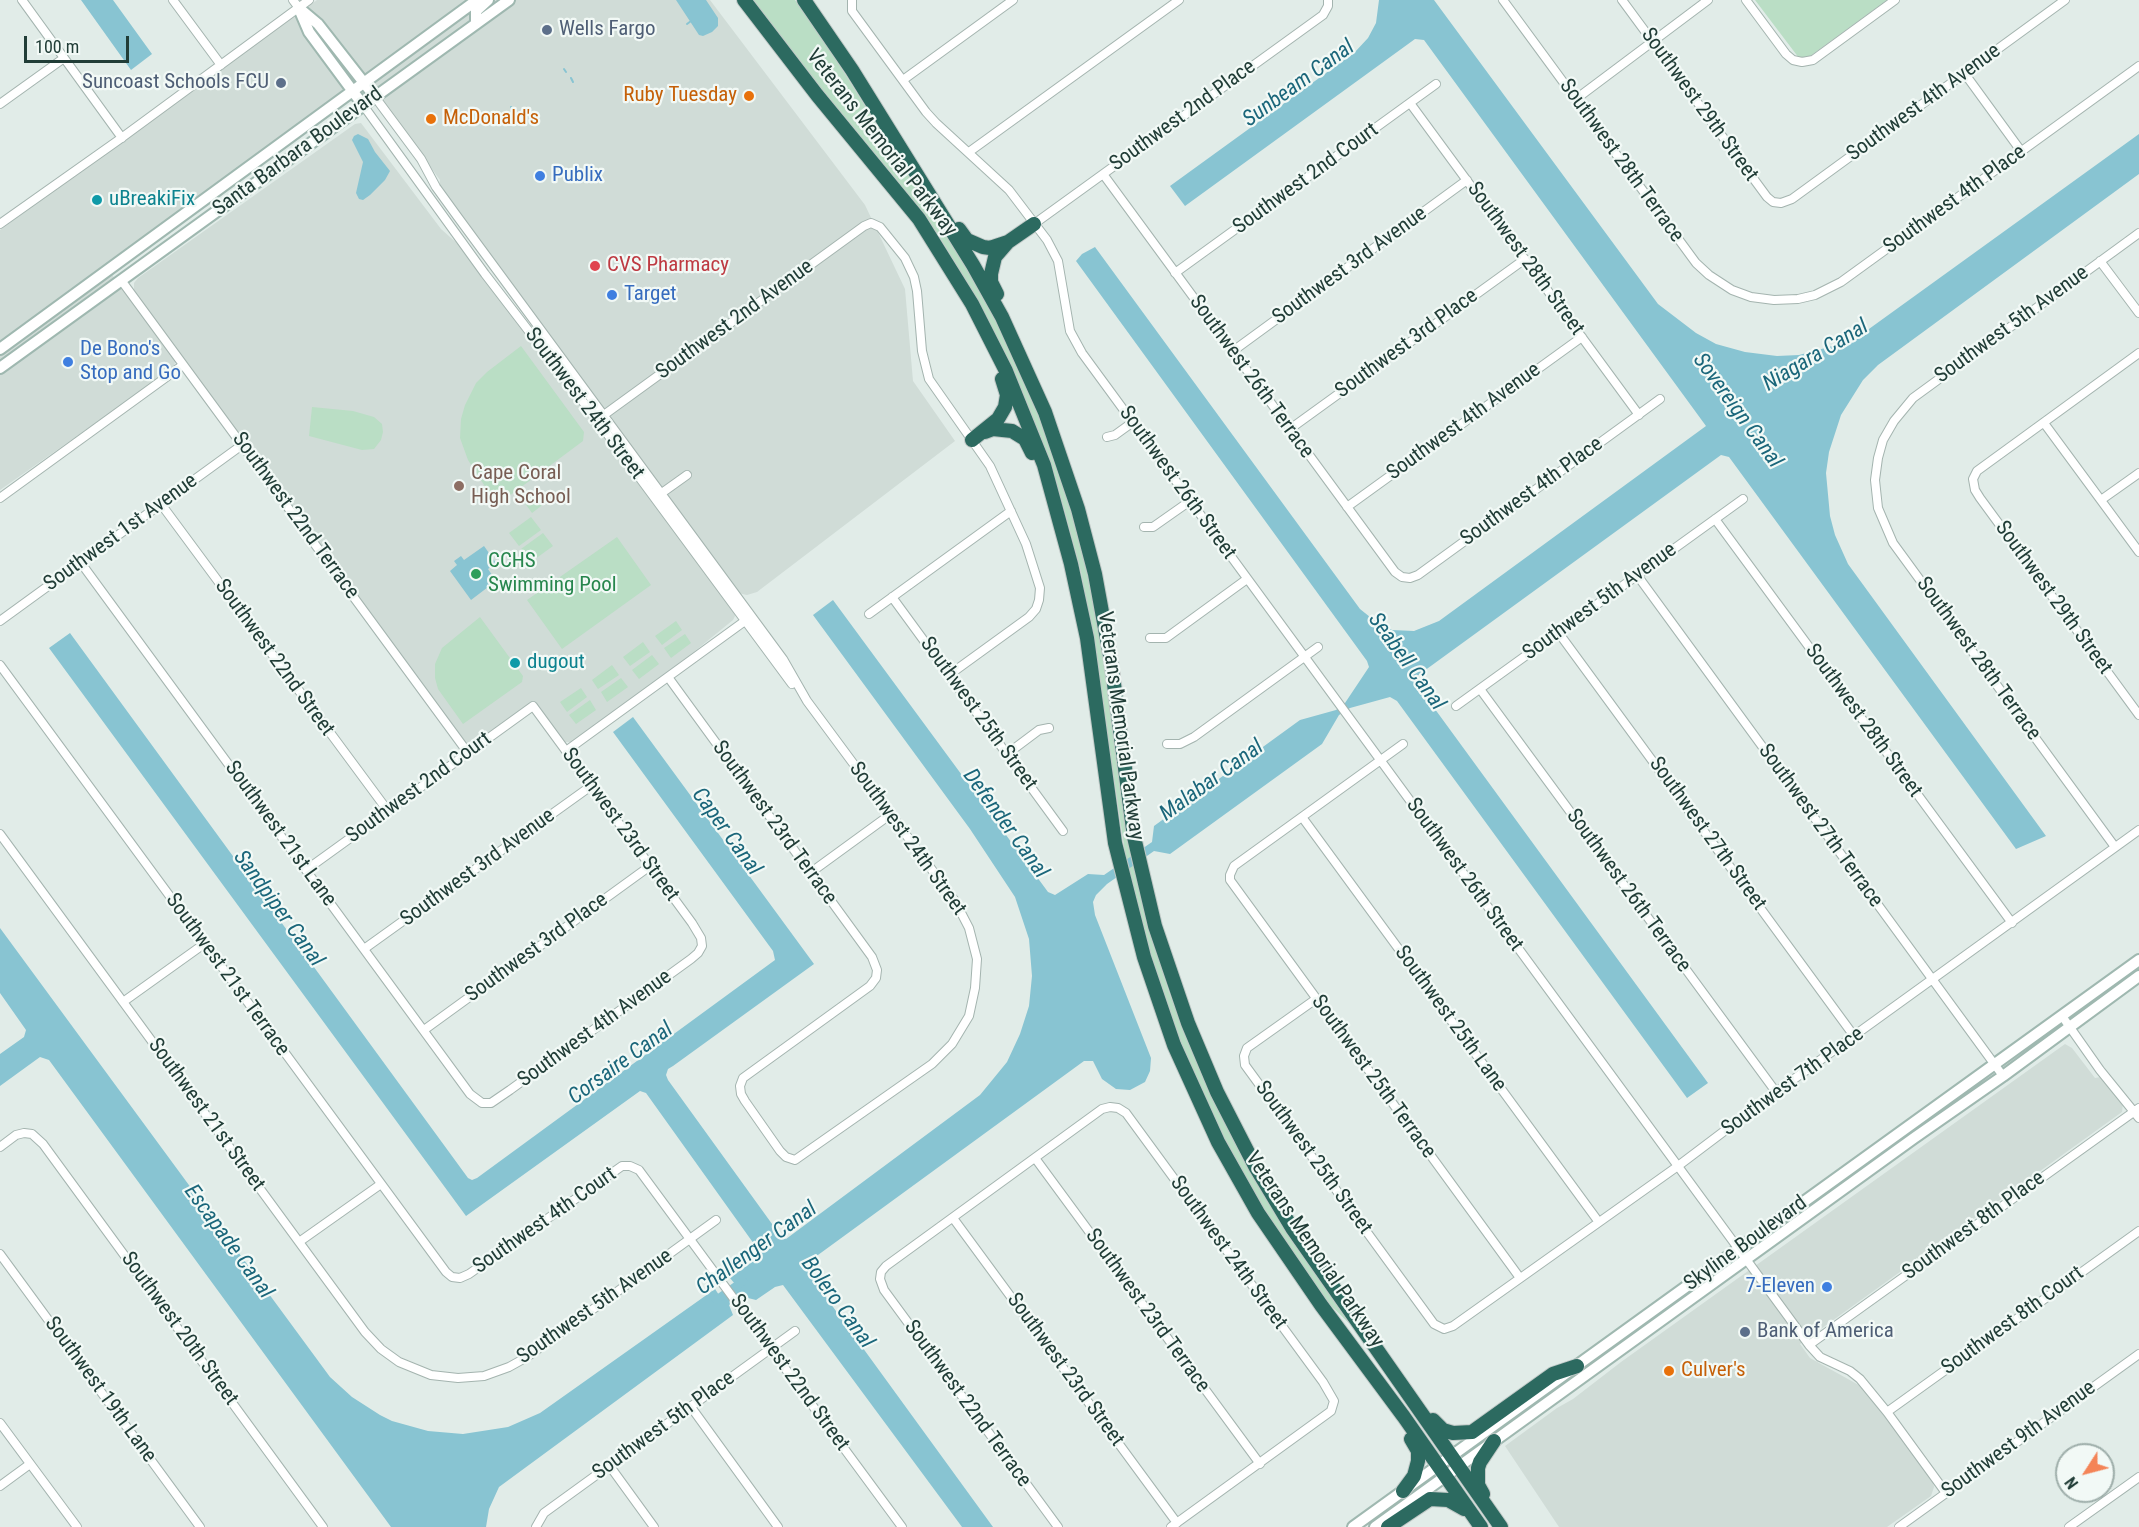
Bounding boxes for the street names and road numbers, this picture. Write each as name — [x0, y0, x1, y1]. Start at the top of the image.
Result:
street label: Southwest 29th Street — [1635, 24, 1763, 186]
street label: Southwest 4th Avenue — [1842, 39, 2006, 167]
street label: Veterans Memorial Parkway — [800, 44, 962, 242]
street label: Southwest 2nd Place — [1105, 55, 1261, 177]
street label: Southwest 28th Terrace — [1553, 74, 1689, 248]
street label: Santa Barbara Boulevard — [208, 82, 388, 222]
street label: Southwest 2nd Court — [1228, 118, 1384, 240]
street label: Southwest 4th Place — [1879, 140, 2031, 260]
street label: Southwest 28th Street — [1461, 178, 1589, 340]
street label: Southwest 3rd Avenue — [1268, 202, 1432, 330]
street label: Southwest 2nd Avenue — [651, 254, 819, 386]
street label: Southwest 5th Avenue — [1930, 261, 2094, 389]
street label: Southwest 3rd Place — [1331, 284, 1483, 404]
street label: Southwest 26th Terrace — [1183, 290, 1319, 464]
street label: Southwest 24th Street — [519, 323, 649, 485]
street label: Southwest 4th Avenue — [1382, 358, 1546, 486]
street label: Southwest 26th Street — [1113, 402, 1241, 564]
street label: Southwest 22nd Terrace — [226, 428, 364, 604]
street label: Southwest 4th Place — [1456, 432, 1608, 552]
street label: Southwest 1st Avenue — [39, 469, 203, 597]
street label: Southwest 29th Street — [1989, 517, 2117, 679]
street label: Southwest 5th Avenue — [1518, 538, 1682, 666]
street label: Southwest 28th Terrace — [1910, 572, 2046, 746]
street label: Southwest 22nd Street — [209, 575, 339, 741]
street label: Veterans Memorial Parkway — [1091, 610, 1149, 842]
street label: Southwest 25th Street — [914, 633, 1042, 795]
street label: Southwest 28th Street — [1799, 640, 1927, 802]
street label: Southwest 2nd Court — [341, 727, 497, 849]
street label: Southwest 23rd Terrace — [706, 736, 842, 910]
street label: Southwest 27th Terrace — [1752, 739, 1888, 913]
street label: Southwest 23rd Street — [556, 743, 684, 907]
street label: Southwest 27th Street — [1643, 753, 1771, 915]
street label: Southwest 21st Lane — [219, 756, 341, 912]
street label: Southwest 24th Street — [843, 758, 971, 920]
street label: Southwest 26th Street — [1400, 794, 1528, 956]
street label: Southwest 3rd Avenue — [396, 804, 560, 932]
street label: Southwest 26th Terrace — [1560, 804, 1696, 978]
street label: Southwest 3rd Place — [461, 888, 613, 1008]
street label: Southwest 21st Terrace — [159, 889, 295, 1061]
street label: Southwest 25th Lane — [1389, 941, 1511, 1097]
street label: Southwest 4th Avenue — [513, 965, 677, 1093]
street label: Southwest 25th Terrace — [1305, 990, 1441, 1164]
street label: Southwest 7th Place — [1717, 1022, 1869, 1142]
street label: Southwest 21st Street — [142, 1034, 270, 1196]
street label: Southwest 25th Street — [1249, 1077, 1377, 1239]
street label: Veterans Memorial Parkway — [1239, 1147, 1389, 1353]
street label: Southwest 4th Court — [468, 1162, 622, 1280]
street label: Southwest 8th Place — [1898, 1166, 2050, 1286]
street label: Southwest 24th Street — [1164, 1172, 1292, 1334]
street label: Skyline Boulevard — [1680, 1191, 1812, 1297]
street label: Southwest 23rd Terrace — [1079, 1224, 1215, 1398]
street label: Southwest 5th Avenue — [512, 1244, 678, 1370]
street label: Southwest 20th Street — [115, 1248, 243, 1410]
street label: Southwest 8th Court — [1937, 1261, 2089, 1381]
street label: Southwest 23rd Street — [1001, 1288, 1129, 1452]
street label: Southwest 22nd Street — [724, 1290, 854, 1456]
street label: Southwest 19th Lane — [39, 1312, 161, 1468]
street label: Southwest 22nd Terrace — [898, 1316, 1036, 1492]
street label: Southwest 5th Place — [588, 1366, 740, 1486]
street label: Southwest 9th Avenue — [1937, 1376, 2101, 1504]

